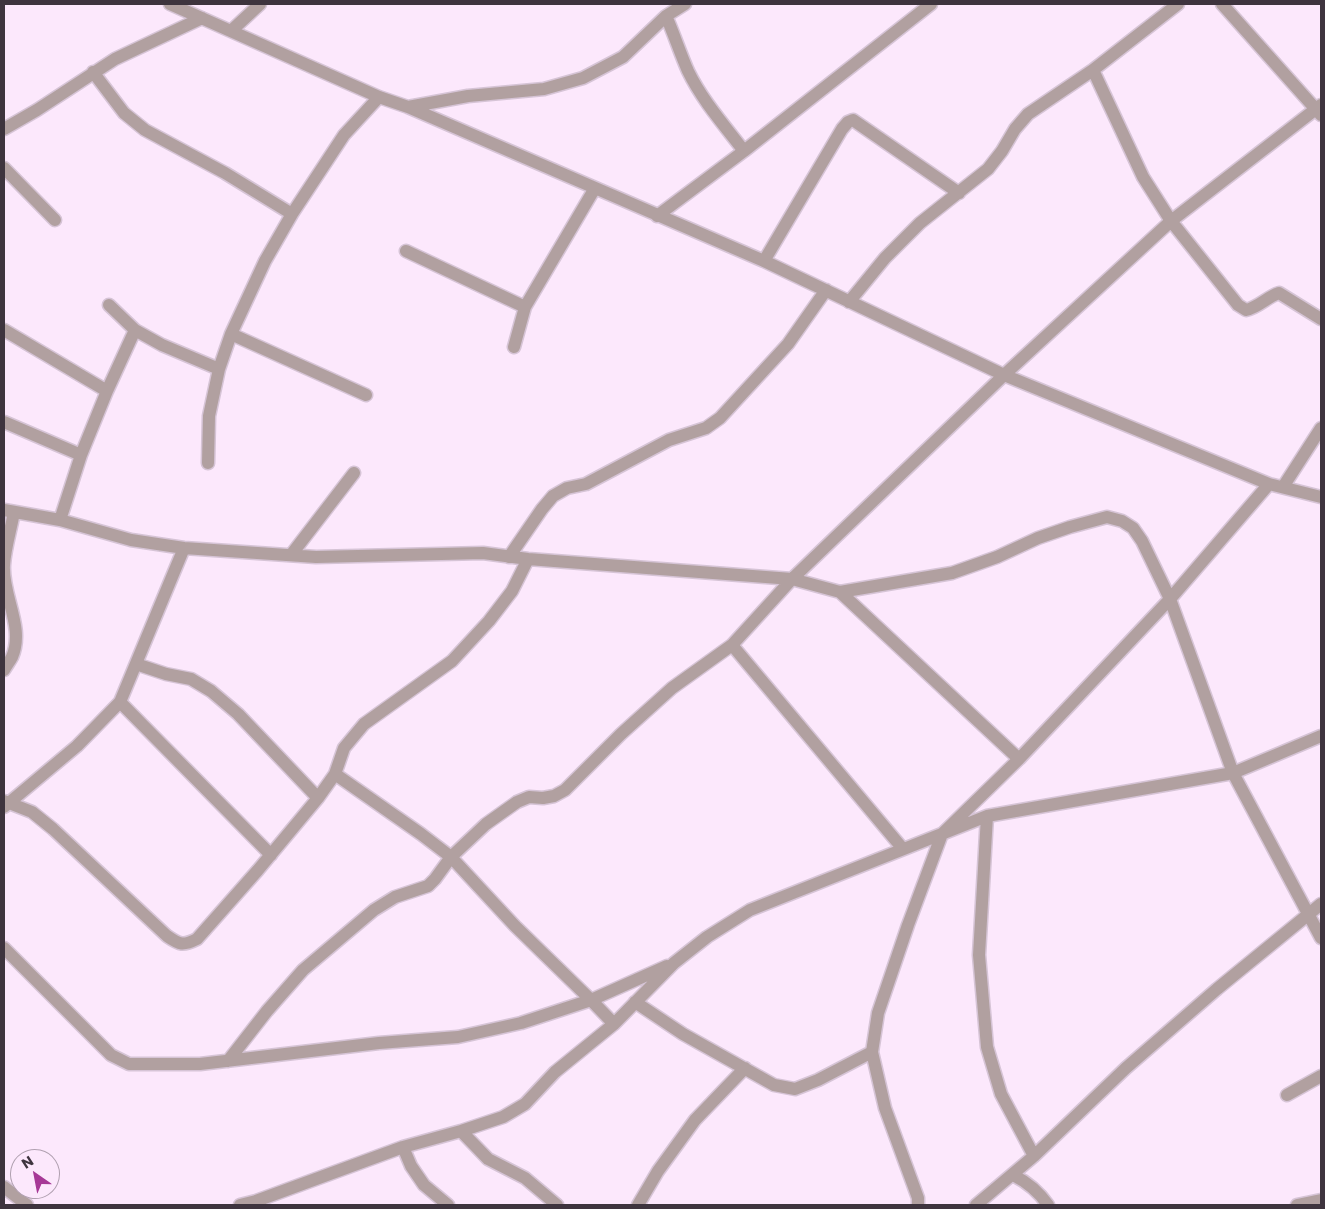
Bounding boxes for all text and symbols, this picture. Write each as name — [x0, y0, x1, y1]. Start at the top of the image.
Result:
north arrow — [10, 1149, 60, 1199]
text: N — [18, 1151, 37, 1174]

